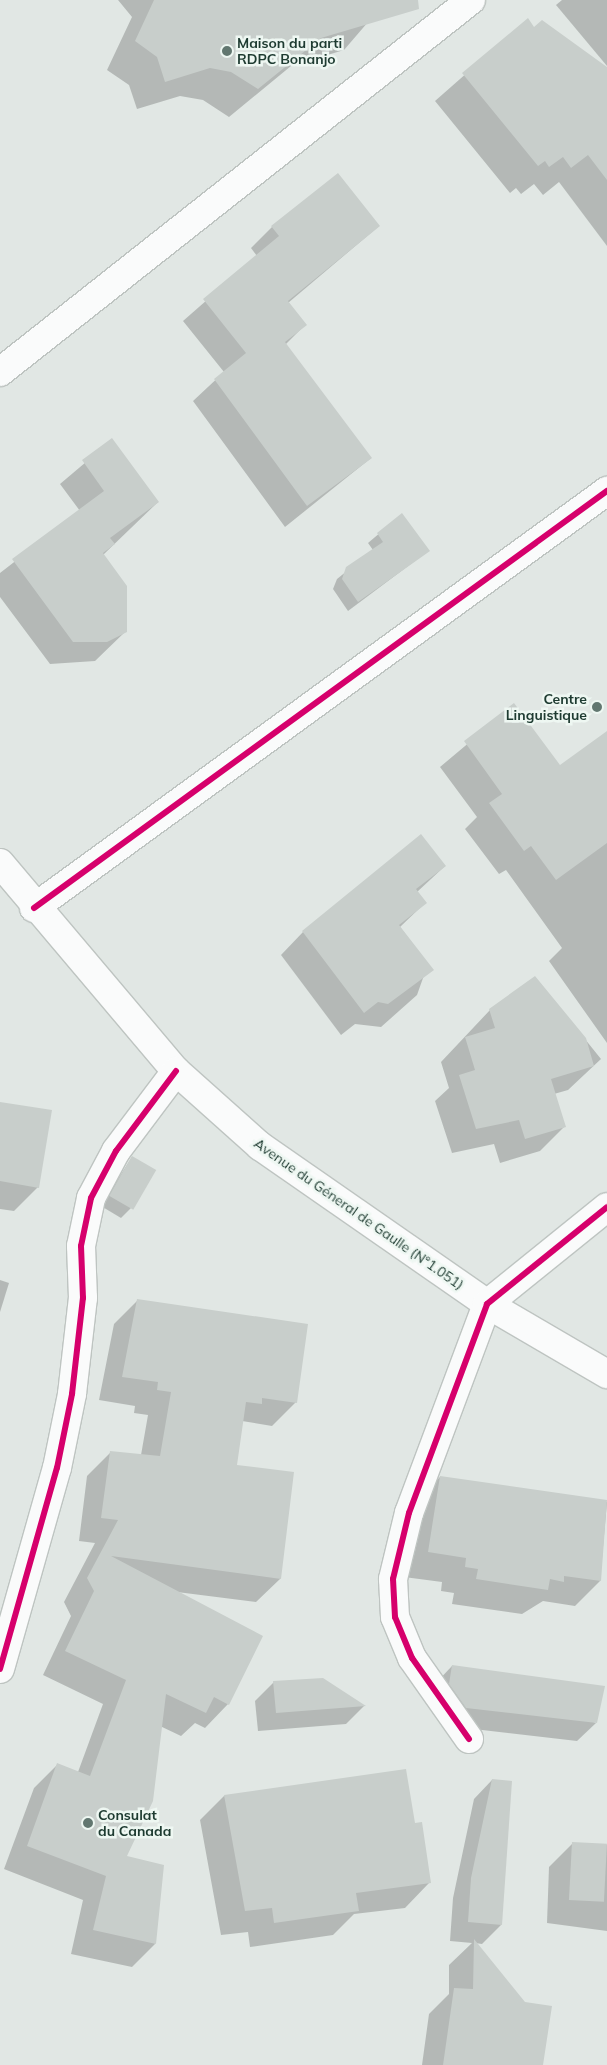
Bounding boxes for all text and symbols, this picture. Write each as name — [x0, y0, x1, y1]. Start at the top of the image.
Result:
place label: Maison du parti RDPC Bonanjo — [237, 35, 342, 68]
marker: Maison du parti RDPC Bonanjo — [221, 45, 233, 57]
place label: Centre Linguistique — [506, 691, 587, 724]
marker: Centre Linguistique — [591, 701, 603, 713]
street label: Avenue du Géneral de Gaulle (N°1.051) — [251, 1135, 467, 1293]
place label: Consulat du Canada — [98, 1807, 171, 1840]
marker: Consulat du Canada — [82, 1817, 94, 1829]

